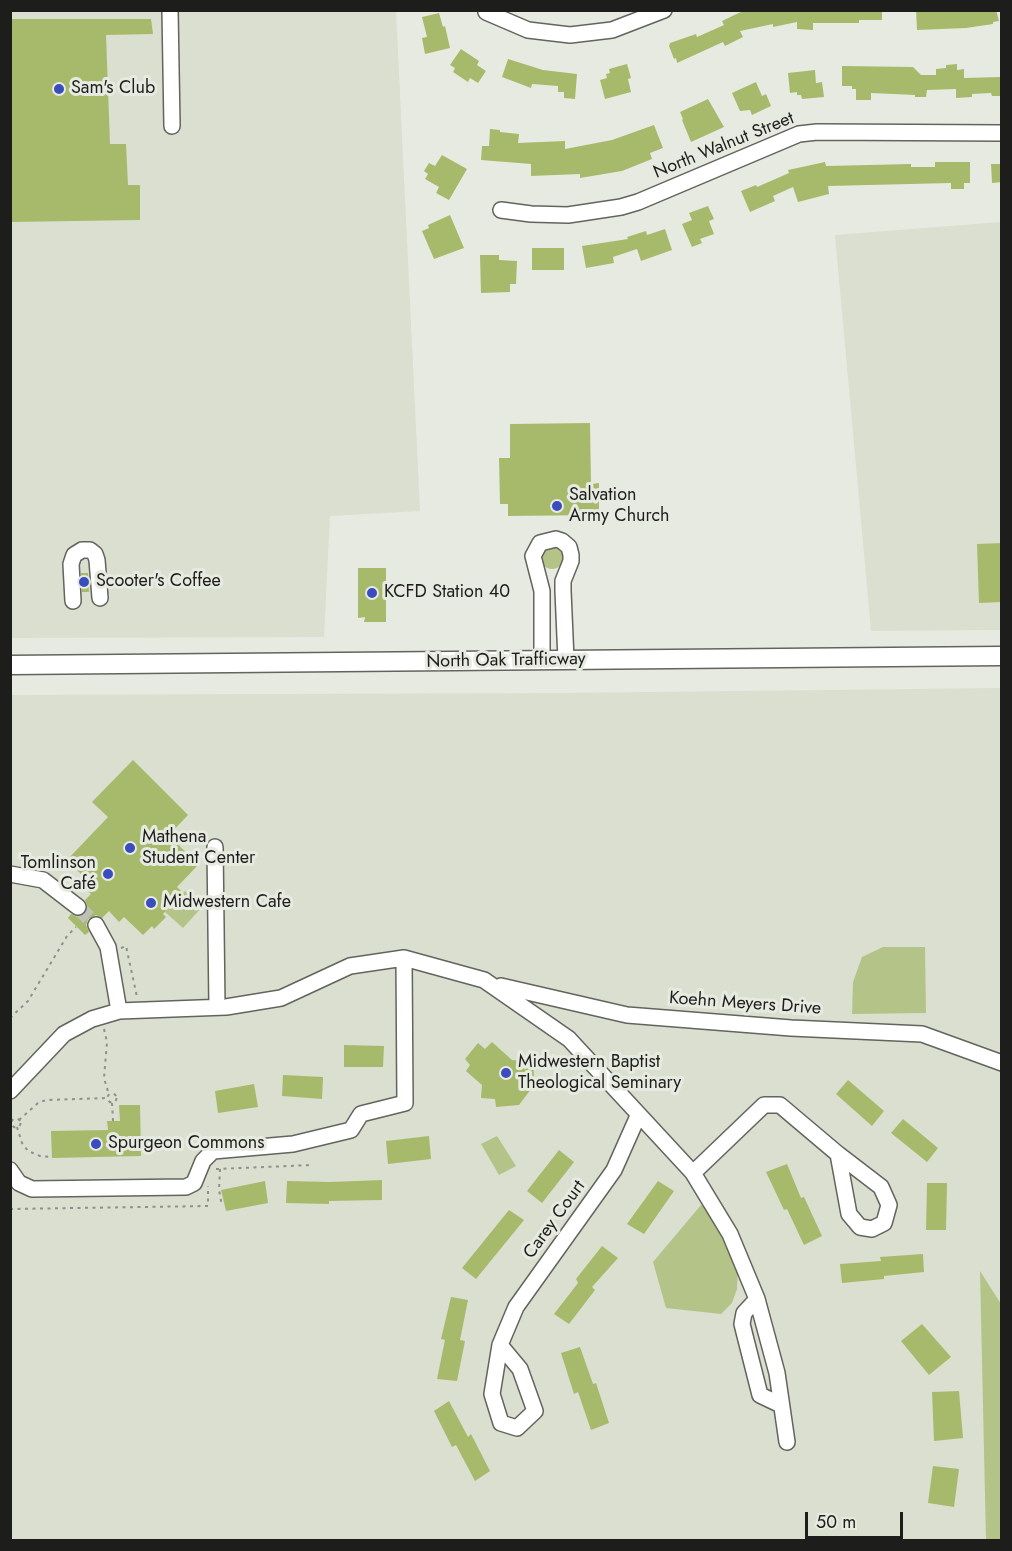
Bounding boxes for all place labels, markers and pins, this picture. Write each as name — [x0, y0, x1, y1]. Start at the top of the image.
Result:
place label: Sam's Club — [71, 78, 155, 100]
marker: Sam's Club — [52, 82, 66, 96]
place label: Salvation Army Church — [569, 485, 670, 528]
marker: Salvation Army Church — [550, 499, 564, 513]
place label: Scooter's Coffee — [96, 571, 221, 593]
marker: Scooter's Coffee — [77, 575, 91, 589]
place label: KCFD Station 40 — [384, 582, 510, 604]
marker: KCFD Station 40 — [365, 586, 379, 600]
place label: Mathena Student Center — [142, 827, 255, 870]
marker: Mathena Student Center — [123, 841, 137, 855]
place label: Tomlinson Café — [21, 853, 96, 896]
marker: Tomlinson Café — [101, 867, 115, 881]
place label: Midwestern Cafe — [163, 892, 291, 914]
marker: Midwestern Cafe — [144, 896, 158, 910]
place label: Midwestern Baptist Theological Seminary — [518, 1052, 681, 1094]
marker: Midwestern Baptist Theological Seminary — [499, 1066, 513, 1080]
place label: Spurgeon Commons — [108, 1133, 264, 1155]
marker: Spurgeon Commons — [89, 1137, 103, 1151]

